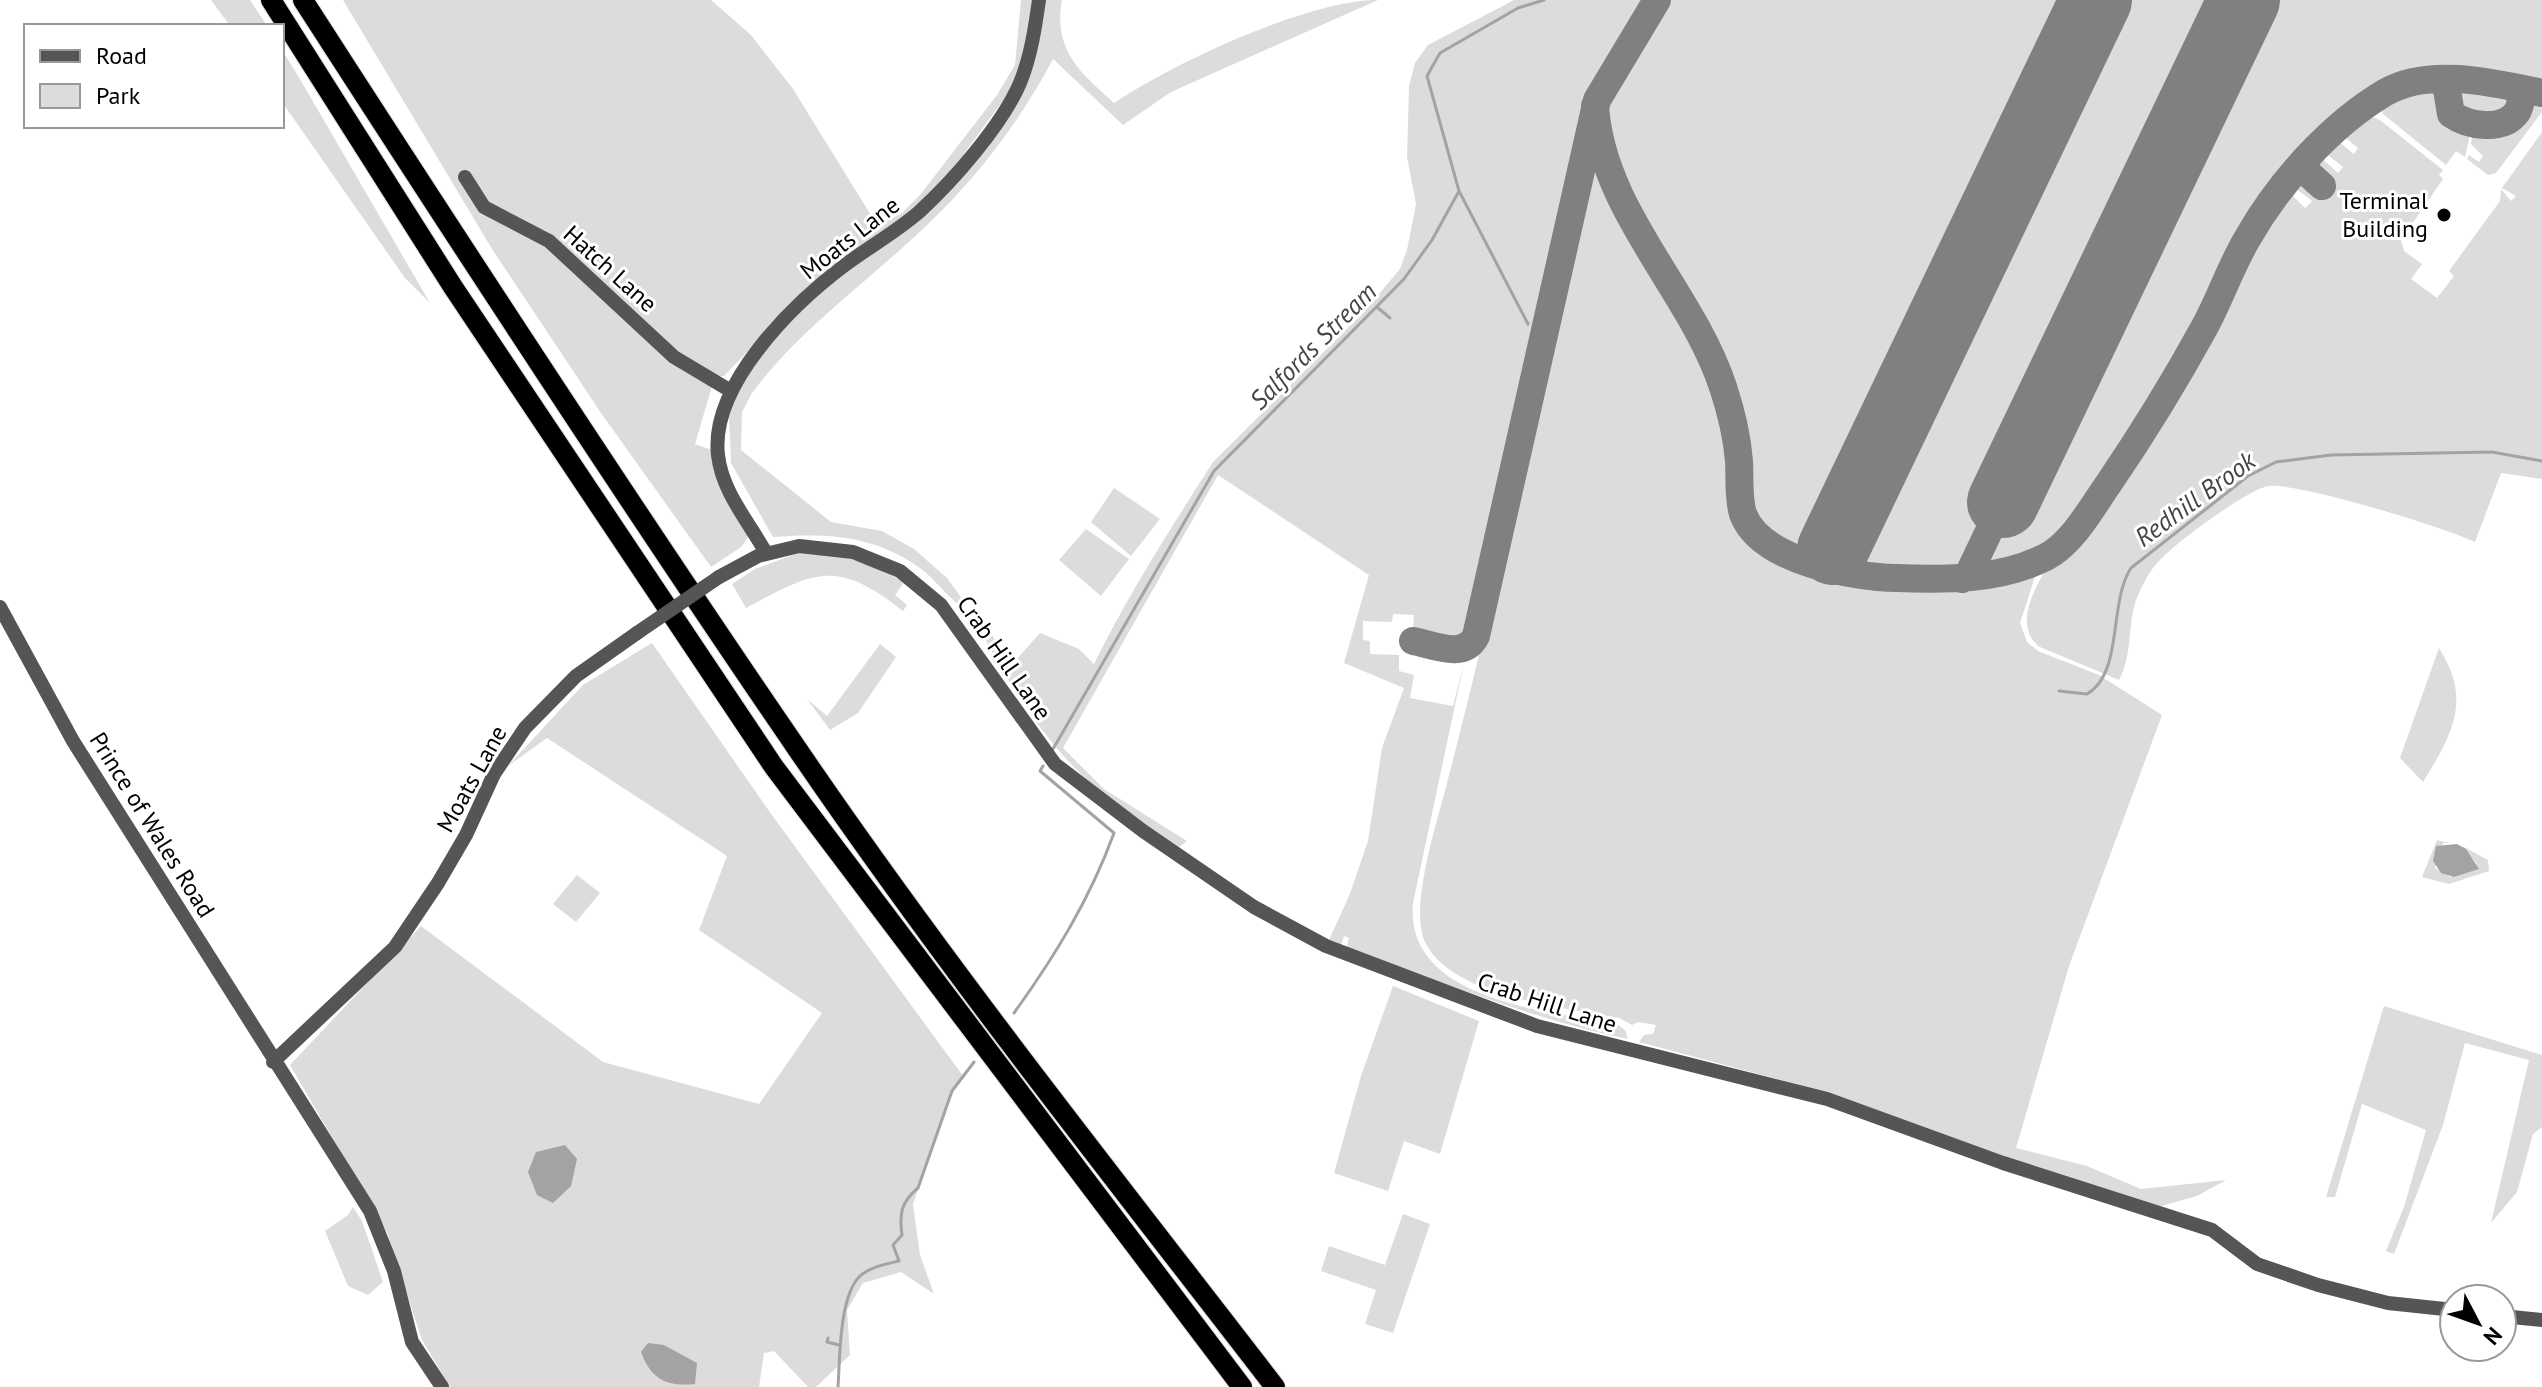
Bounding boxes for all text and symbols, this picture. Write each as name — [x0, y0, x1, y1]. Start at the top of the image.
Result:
legend — [24, 24, 284, 128]
text: Road — [96, 40, 147, 71]
text: Park — [96, 80, 141, 111]
place label: Terminal Building — [2339, 185, 2428, 244]
street label: Moats Lane — [794, 189, 906, 286]
marker: Terminal Building — [2435, 206, 2453, 224]
street label: Hatch Lane — [557, 218, 664, 319]
water label: Salfords Stream — [1242, 275, 1383, 416]
water label: Redhill Brook — [2128, 443, 2262, 553]
street label: Crab Hill Lane — [950, 589, 1059, 726]
street label: Moats Lane — [430, 720, 514, 838]
street label: Prince of Wales Road — [83, 726, 222, 923]
street label: Crab Hill Lane — [1473, 965, 1621, 1040]
north arrow — [2438, 1283, 2518, 1363]
text: N — [2478, 1321, 2508, 1351]

